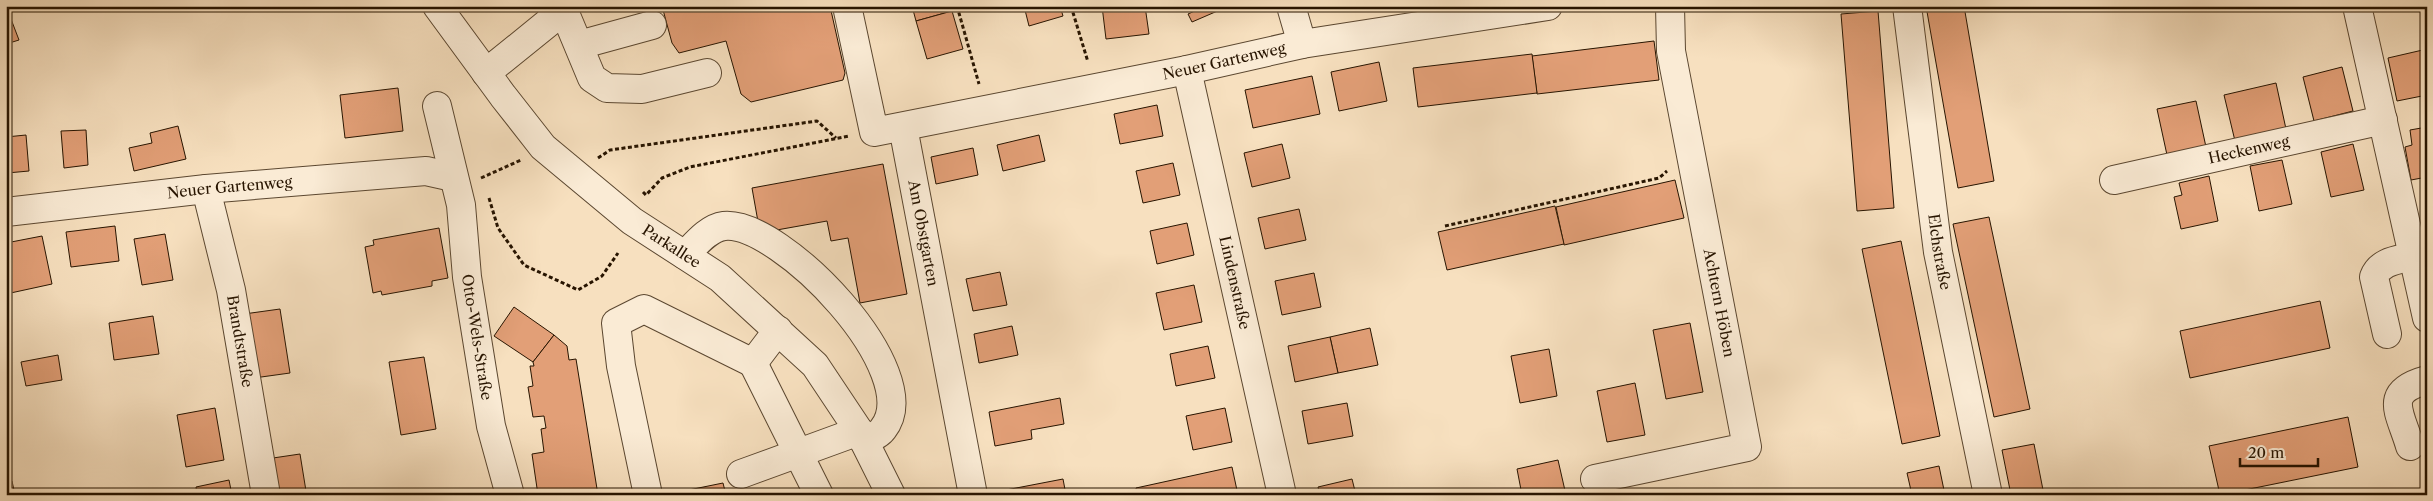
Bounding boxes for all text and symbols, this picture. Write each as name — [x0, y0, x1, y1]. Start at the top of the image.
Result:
street label: Neuer Gartenweg — [1161, 38, 1287, 84]
street label: Heckenweg — [2206, 131, 2291, 168]
street label: Neuer Gartenweg — [166, 172, 293, 202]
street label: Am Obstgarten — [904, 177, 943, 288]
street label: Elchstraße — [1924, 213, 1956, 292]
street label: Parkallee — [639, 220, 704, 272]
street label: Lindenstraße — [1215, 234, 1255, 331]
street label: Achtern Höben — [1699, 246, 1739, 359]
street label: Otto-Wels-Straße — [458, 273, 497, 401]
street label: Brandtstraße — [223, 294, 257, 389]
scale bar — [2240, 436, 2318, 468]
text: 20 m — [2248, 443, 2284, 462]

